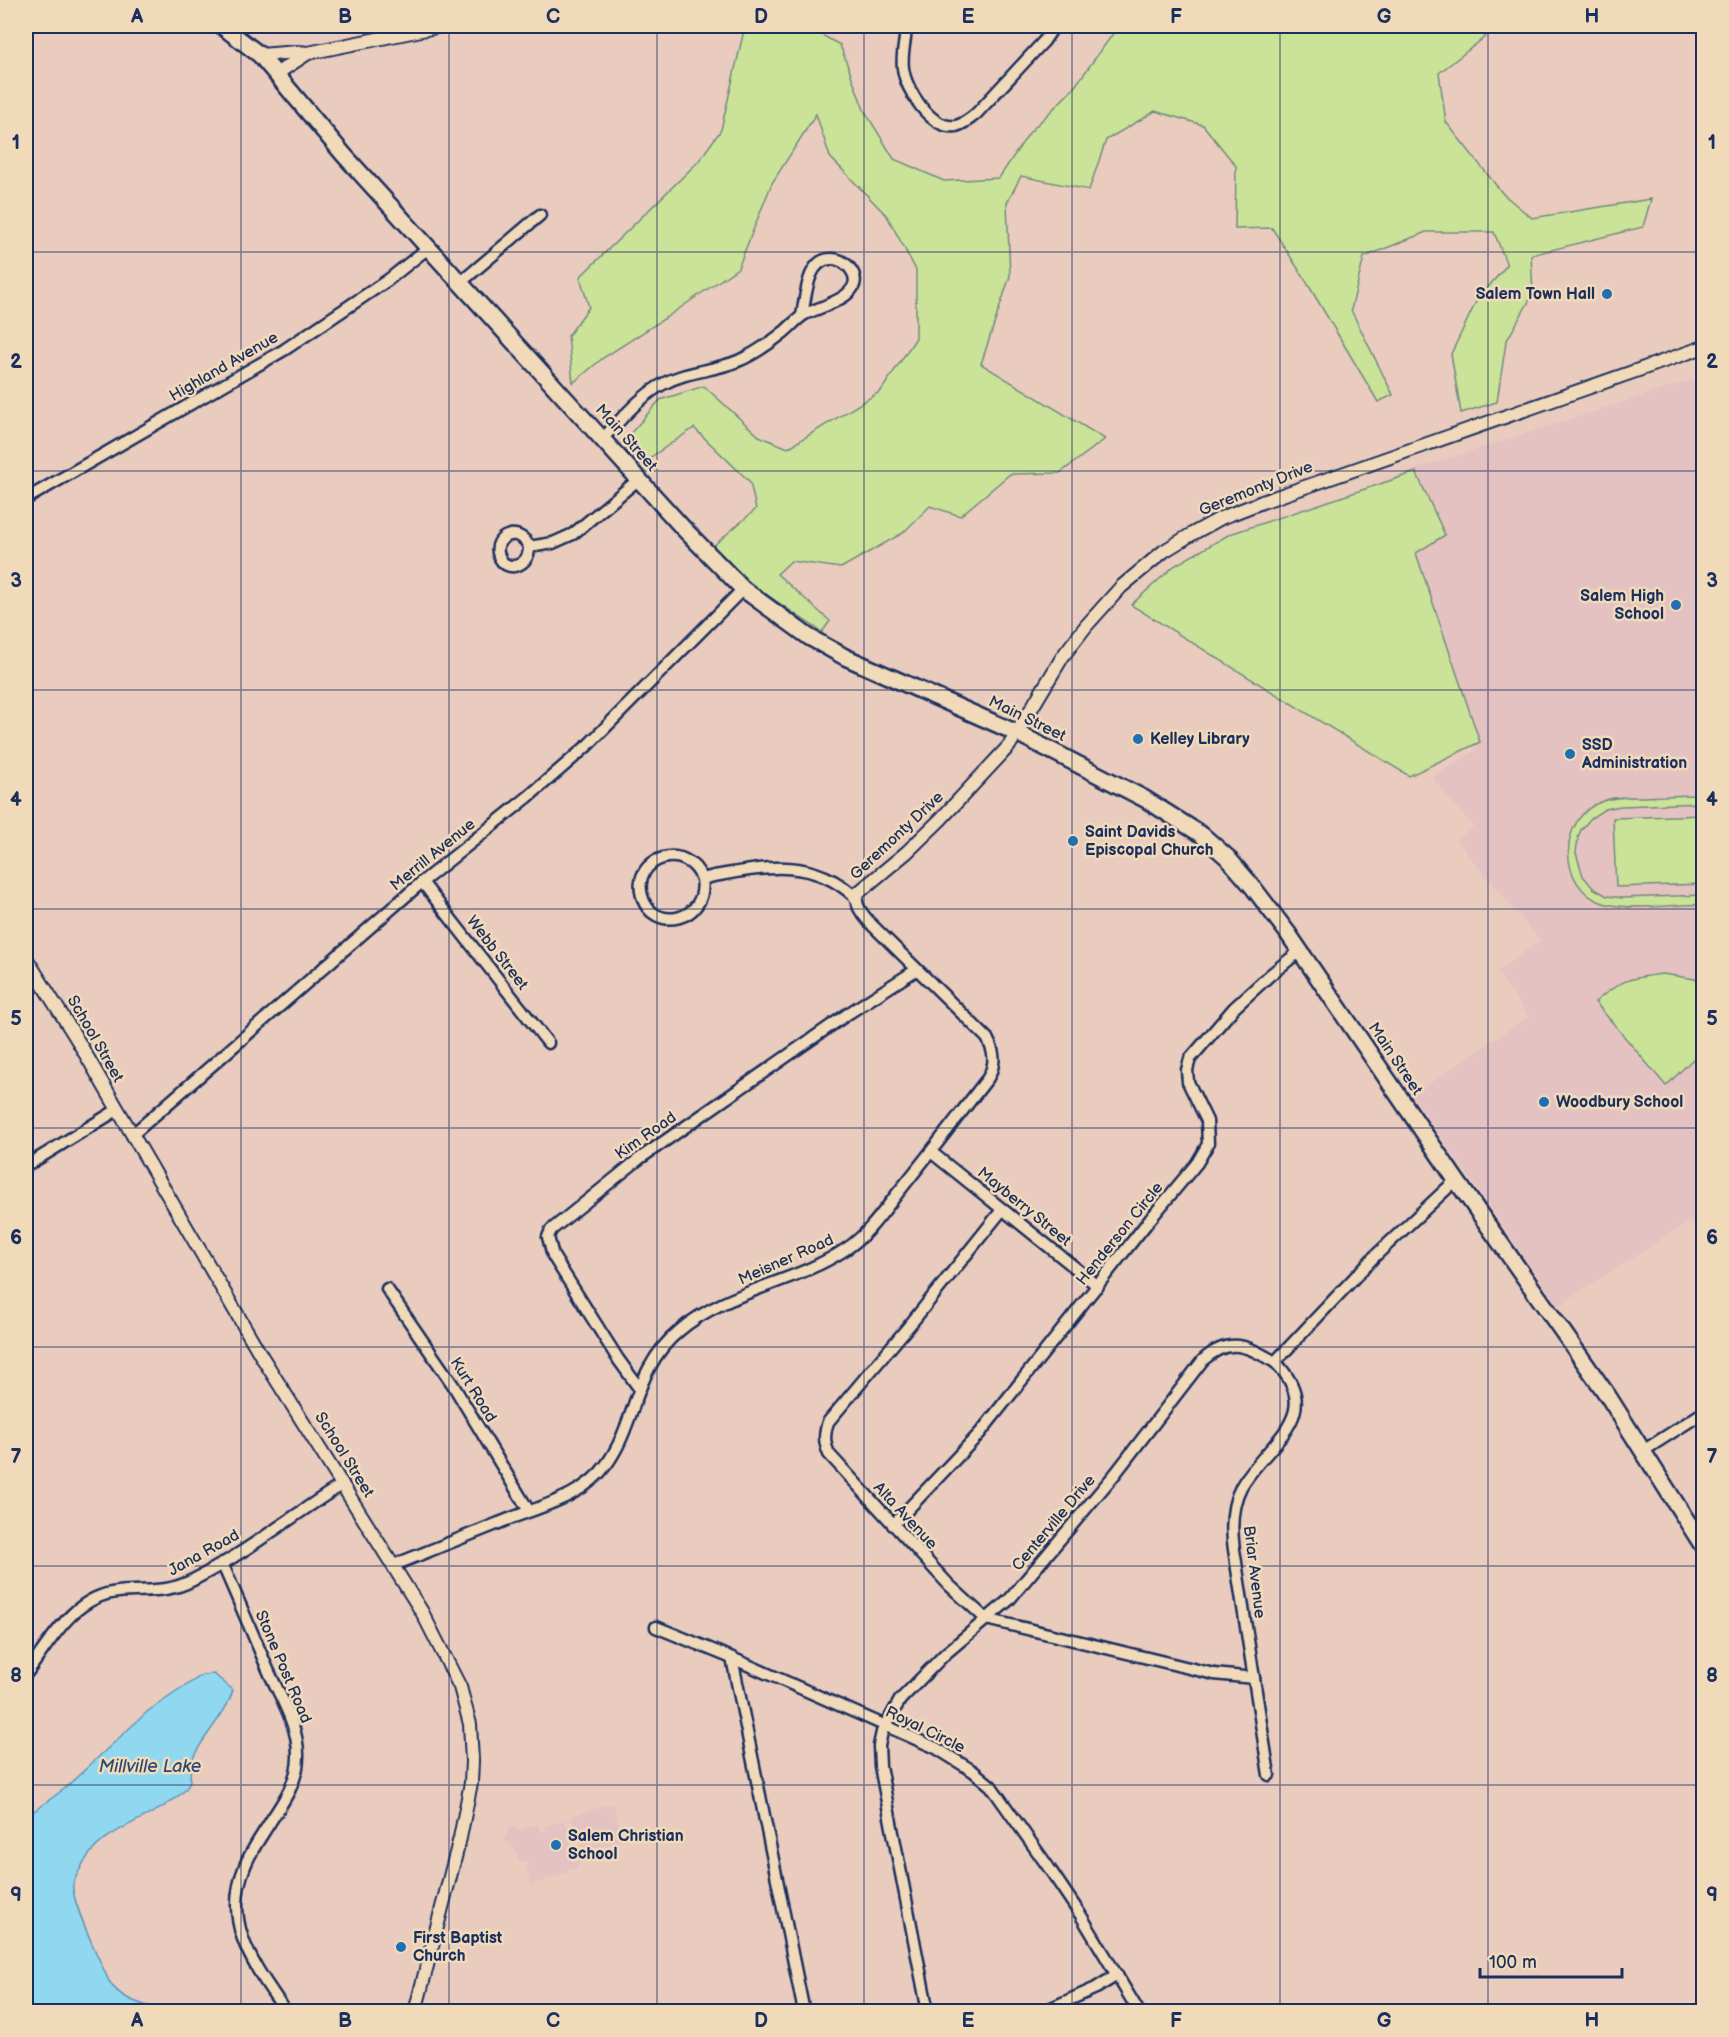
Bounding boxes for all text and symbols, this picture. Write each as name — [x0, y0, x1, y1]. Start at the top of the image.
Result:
text: A — [130, 5, 144, 29]
text: B — [338, 5, 352, 29]
text: C — [546, 5, 560, 29]
text: D — [754, 5, 768, 29]
text: E — [962, 5, 975, 29]
text: F — [1170, 5, 1182, 29]
text: G — [1377, 5, 1392, 29]
text: H — [1585, 5, 1599, 29]
text: 1 — [12, 131, 20, 155]
text: 1 — [1708, 131, 1716, 155]
place label: Salem Town Hall — [1476, 285, 1595, 304]
marker: Salem Town Hall — [1600, 287, 1614, 301]
street label: Highland Avenue — [166, 328, 282, 406]
text: 2 — [10, 350, 22, 374]
text: 2 — [1706, 350, 1718, 374]
street label: Main Street — [591, 401, 661, 475]
street label: Geremonty Drive — [1196, 457, 1316, 520]
text: 3 — [10, 569, 22, 593]
text: 3 — [1706, 569, 1718, 593]
place label: Salem High School — [1580, 587, 1664, 624]
marker: Salem High School — [1669, 598, 1683, 612]
street label: Main Street — [985, 692, 1069, 746]
place label: Kelley Library — [1150, 730, 1250, 749]
marker: Kelley Library — [1131, 732, 1145, 746]
place label: SSD Administration — [1581, 736, 1687, 773]
marker: SSD Administration — [1563, 747, 1577, 761]
text: 4 — [10, 788, 22, 812]
street label: Geremonty Drive — [846, 788, 948, 884]
text: 4 — [1706, 788, 1718, 812]
street label: Merrill Avenue — [387, 815, 480, 895]
place label: Saint Davids Episcopal Church — [1085, 823, 1213, 860]
marker: Saint Davids Episcopal Church — [1066, 834, 1080, 848]
street label: Webb Street — [462, 912, 532, 994]
street label: School Street — [63, 992, 127, 1086]
text: 5 — [10, 1007, 22, 1031]
text: 5 — [1706, 1007, 1718, 1031]
street label: Main Street — [1364, 1019, 1426, 1099]
place label: Woodbury School — [1556, 1093, 1683, 1112]
marker: Woodbury School — [1537, 1095, 1551, 1109]
street label: Kim Road — [612, 1108, 680, 1164]
street label: Mayberry Street — [973, 1163, 1075, 1251]
street label: Henderson Circle — [1073, 1178, 1168, 1289]
text: 6 — [10, 1226, 22, 1250]
text: 6 — [1706, 1226, 1718, 1250]
street label: Meisner Road — [735, 1231, 837, 1289]
street label: Kurt Road — [446, 1354, 500, 1426]
street label: School Street — [310, 1409, 378, 1501]
text: 7 — [10, 1445, 22, 1469]
text: 7 — [1706, 1445, 1718, 1469]
street label: Centerville Drive — [1008, 1471, 1100, 1575]
street label: Alta Avenue — [869, 1478, 941, 1554]
street label: Briar Avenue — [1239, 1525, 1269, 1620]
street label: Jana Road — [165, 1526, 243, 1580]
street label: Stone Post Road — [251, 1608, 315, 1726]
text: 8 — [10, 1664, 22, 1688]
text: 8 — [1706, 1664, 1718, 1688]
street label: Royal Circle — [882, 1703, 968, 1758]
water label: Millville Lake — [99, 1756, 201, 1777]
place label: Salem Christian School — [568, 1827, 684, 1864]
marker: Salem Christian School — [549, 1838, 563, 1852]
text: 9 — [10, 1883, 22, 1907]
text: 9 — [1706, 1883, 1718, 1907]
place label: First Baptist Church — [413, 1929, 503, 1966]
marker: First Baptist Church — [394, 1940, 408, 1954]
scale bar — [1480, 1941, 1622, 1979]
text: 100 m — [1489, 1952, 1537, 1973]
text: A — [130, 2009, 144, 2033]
text: B — [338, 2009, 352, 2033]
text: C — [546, 2009, 560, 2033]
text: D — [754, 2009, 768, 2033]
text: E — [962, 2009, 975, 2033]
text: F — [1170, 2009, 1182, 2033]
text: G — [1377, 2009, 1392, 2033]
text: H — [1585, 2009, 1599, 2033]

